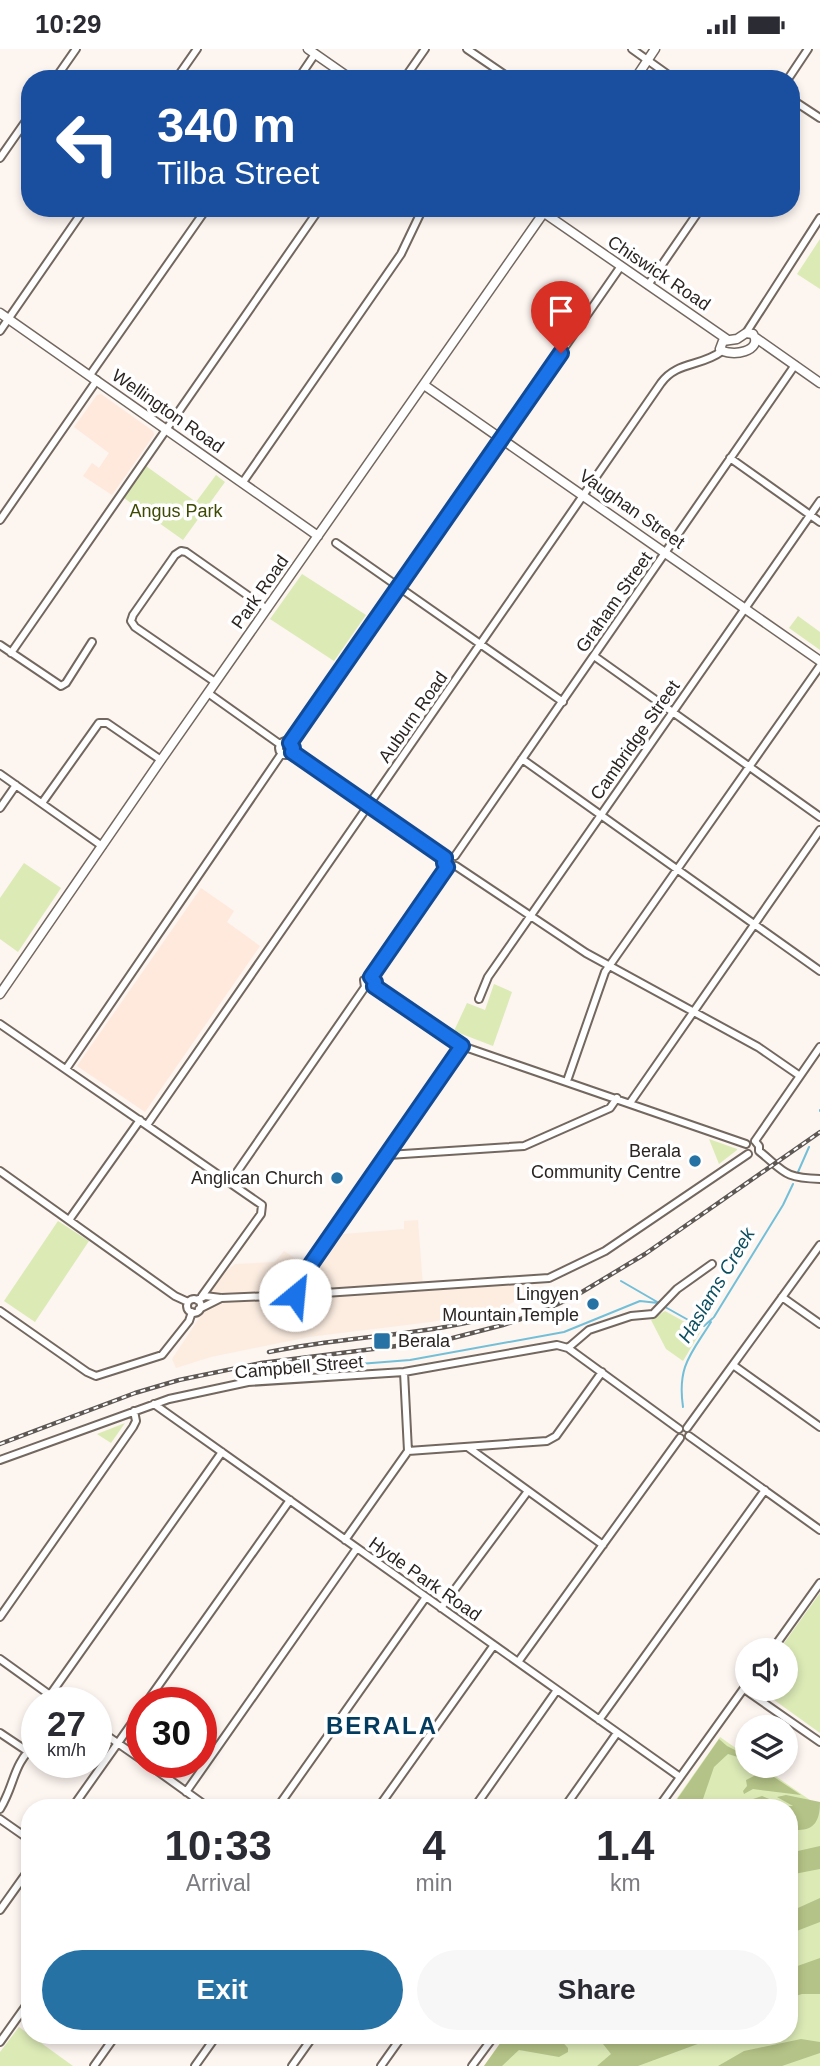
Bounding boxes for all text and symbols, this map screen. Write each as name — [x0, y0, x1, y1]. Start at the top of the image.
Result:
text: 10:29 — [35, 9, 102, 39]
icon: left — [42, 98, 133, 189]
text: 340 m — [157, 98, 296, 152]
text: Tilba Street — [157, 155, 319, 191]
street label: Chiswick Road — [604, 231, 714, 315]
pin — [531, 281, 591, 353]
icon: arrive — [542, 292, 580, 330]
street label: Wellington Road — [108, 365, 228, 457]
street label: Vaughan Street — [576, 465, 688, 553]
park label: Angus Park — [129, 501, 224, 521]
street label: Graham Street — [572, 548, 656, 656]
street label: Park Road — [227, 551, 293, 633]
street label: Auburn Road — [374, 668, 452, 766]
street label: Cambridge Street — [586, 676, 684, 804]
place label: Berala Community Centre — [531, 1141, 682, 1182]
marker: Berala Community Centre — [687, 1153, 703, 1169]
place label: Anglican Church — [191, 1168, 323, 1188]
marker: Anglican Church — [329, 1170, 345, 1186]
water label: Haslams Creek — [674, 1223, 760, 1346]
position arrow — [258, 1258, 332, 1332]
place label: Lingyen Mountain Temple — [442, 1284, 579, 1325]
marker: Lingyen Mountain Temple — [585, 1296, 601, 1312]
marker: Berala — [372, 1331, 392, 1351]
place label: Berala — [398, 1331, 451, 1351]
street label: Campbell Street — [234, 1351, 364, 1383]
street label: Hyde Park Road — [365, 1533, 485, 1625]
map controls — [735, 1638, 798, 1778]
button: sound — [735, 1638, 798, 1701]
speed limit sign: 30 — [126, 1687, 217, 1778]
text: 27 — [47, 1704, 86, 1743]
district label: BERALA — [326, 1712, 438, 1739]
button: layers — [735, 1715, 798, 1778]
text: km/h — [47, 1740, 86, 1760]
text: 10:33 — [165, 1822, 272, 1869]
text: 4 — [422, 1822, 446, 1869]
text: 1.4 — [596, 1822, 654, 1869]
text: Arrival — [186, 1870, 251, 1896]
text: min — [415, 1870, 453, 1896]
text: km — [610, 1870, 641, 1896]
button: Exit — [42, 1950, 403, 2030]
button: Share — [417, 1950, 777, 2030]

